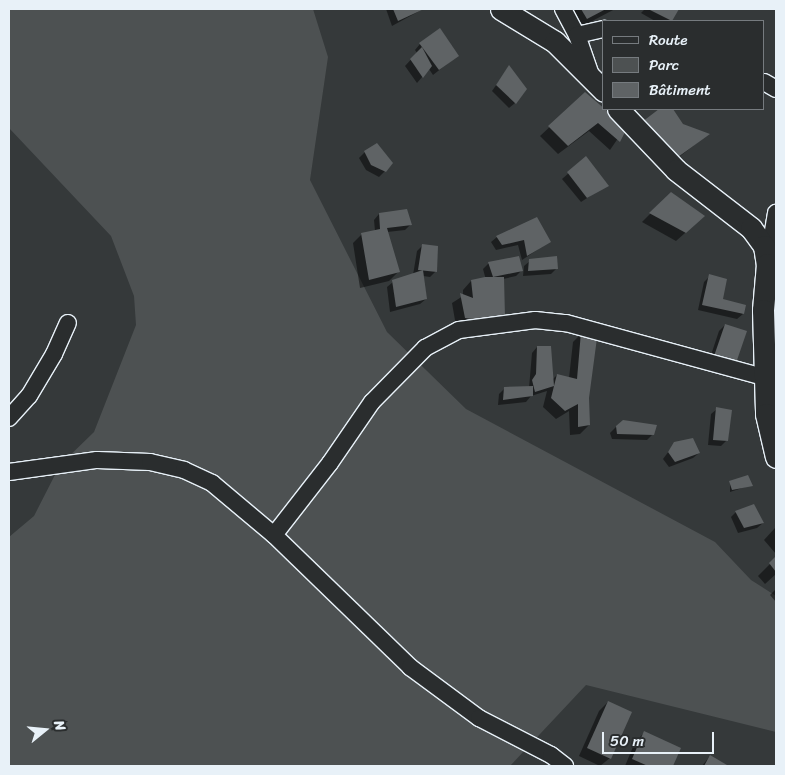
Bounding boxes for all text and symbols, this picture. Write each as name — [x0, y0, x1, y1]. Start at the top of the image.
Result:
legend — [602, 20, 765, 110]
text: Route — [649, 27, 688, 53]
text: Parc — [649, 52, 679, 78]
text: Bâtiment — [649, 77, 711, 103]
north arrow — [20, 705, 70, 755]
text: N — [46, 717, 73, 734]
scale bar — [605, 722, 718, 754]
text: 50 m — [610, 728, 644, 754]

